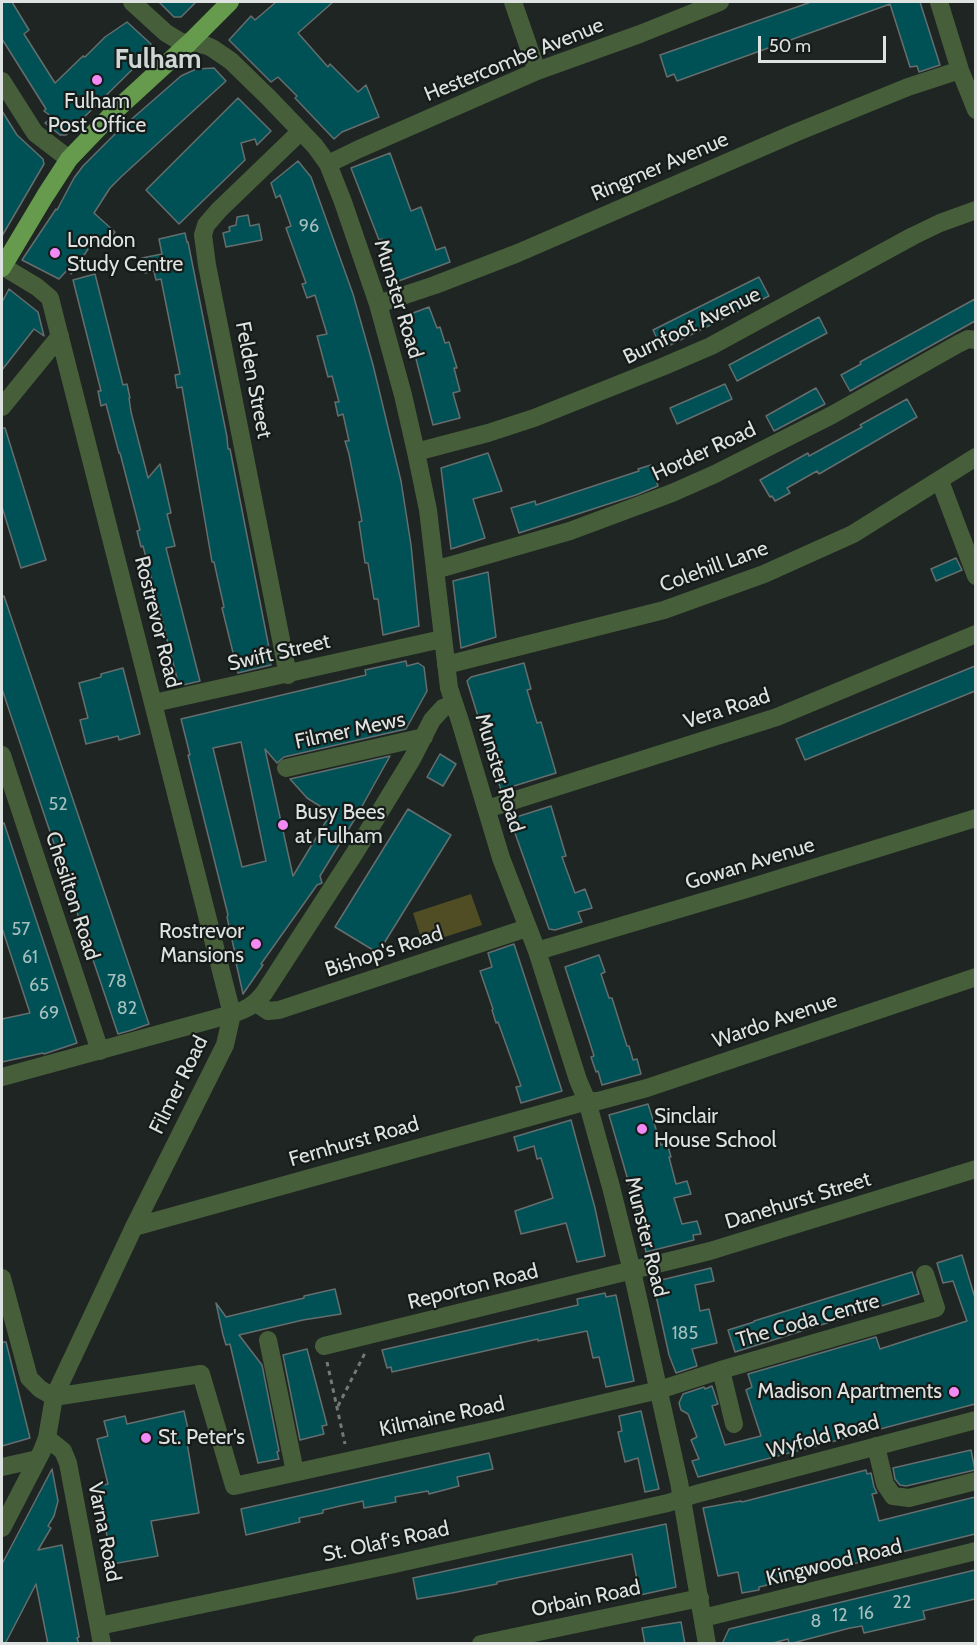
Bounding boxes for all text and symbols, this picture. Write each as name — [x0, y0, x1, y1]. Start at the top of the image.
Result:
street label: Hestercombe Avenue — [421, 13, 607, 107]
scale bar — [761, 24, 888, 62]
text: 50 m — [769, 35, 811, 57]
district label: Fulham — [114, 44, 202, 76]
marker: Fulham Post Office — [90, 73, 104, 87]
place label: Fulham Post Office — [48, 89, 146, 139]
street label: Ringmer Avenue — [588, 127, 732, 207]
house number: 96 — [299, 216, 319, 238]
place label: London Study Centre — [67, 228, 183, 278]
street label: Munster Road — [368, 237, 428, 361]
marker: London Study Centre — [48, 246, 62, 260]
street label: Burnfoot Avenue — [619, 282, 765, 370]
street label: Felden Street — [229, 319, 277, 441]
street label: Horder Road — [648, 417, 760, 487]
street label: Colehill Lane — [656, 536, 772, 598]
street label: Rostrevor Road — [128, 553, 186, 691]
street label: Swift Street — [225, 629, 333, 677]
street label: Vera Road — [681, 683, 773, 735]
street label: Filmer Mews — [292, 707, 408, 755]
street label: Munster Road — [469, 711, 529, 835]
house number: 52 — [48, 794, 68, 816]
place label: Busy Bees at Fulham — [295, 800, 385, 850]
marker: Busy Bees at Fulham — [276, 818, 290, 832]
street label: Chesilton Road — [39, 829, 105, 963]
street label: Gowan Avenue — [682, 832, 818, 896]
house number: 57 — [12, 919, 30, 941]
place label: Rostrevor Mansions — [159, 919, 244, 969]
street label: Bishop's Road — [322, 921, 446, 983]
marker: Rostrevor Mansions — [249, 937, 263, 951]
house number: 61 — [22, 947, 38, 969]
house number: 78 — [107, 971, 127, 993]
house number: 65 — [29, 975, 49, 997]
street label: Wardo Avenue — [709, 988, 841, 1054]
house number: 82 — [117, 998, 137, 1020]
house number: 69 — [39, 1003, 59, 1025]
street label: Filmer Road — [144, 1032, 214, 1138]
place label: Sinclair House School — [654, 1104, 776, 1154]
street label: Fernhurst Road — [286, 1111, 422, 1173]
marker: Sinclair House School — [635, 1122, 649, 1136]
street label: Danehurst Street — [722, 1167, 874, 1235]
street label: Munster Road — [619, 1174, 673, 1300]
street label: Reporton Road — [405, 1259, 541, 1315]
street label: The Coda Centre — [734, 1289, 882, 1353]
house number: 185 — [672, 1323, 698, 1345]
place label: Madison Apartments — [757, 1379, 942, 1405]
marker: Madison Apartments — [947, 1385, 961, 1399]
street label: Kilmaine Road — [377, 1391, 507, 1443]
street label: Wyfold Road — [764, 1410, 882, 1464]
place label: St. Peter's — [158, 1425, 245, 1451]
marker: St. Peter's — [139, 1431, 153, 1445]
street label: Varna Road — [82, 1480, 126, 1584]
street label: St. Olaf's Road — [321, 1516, 451, 1568]
street label: Kingwood Road — [763, 1534, 905, 1592]
street label: Orbain Road — [529, 1575, 643, 1623]
house number: 22 — [893, 1592, 911, 1614]
house number: 16 — [858, 1603, 874, 1625]
house number: 12 — [832, 1605, 848, 1627]
house number: 8 — [811, 1611, 821, 1633]

